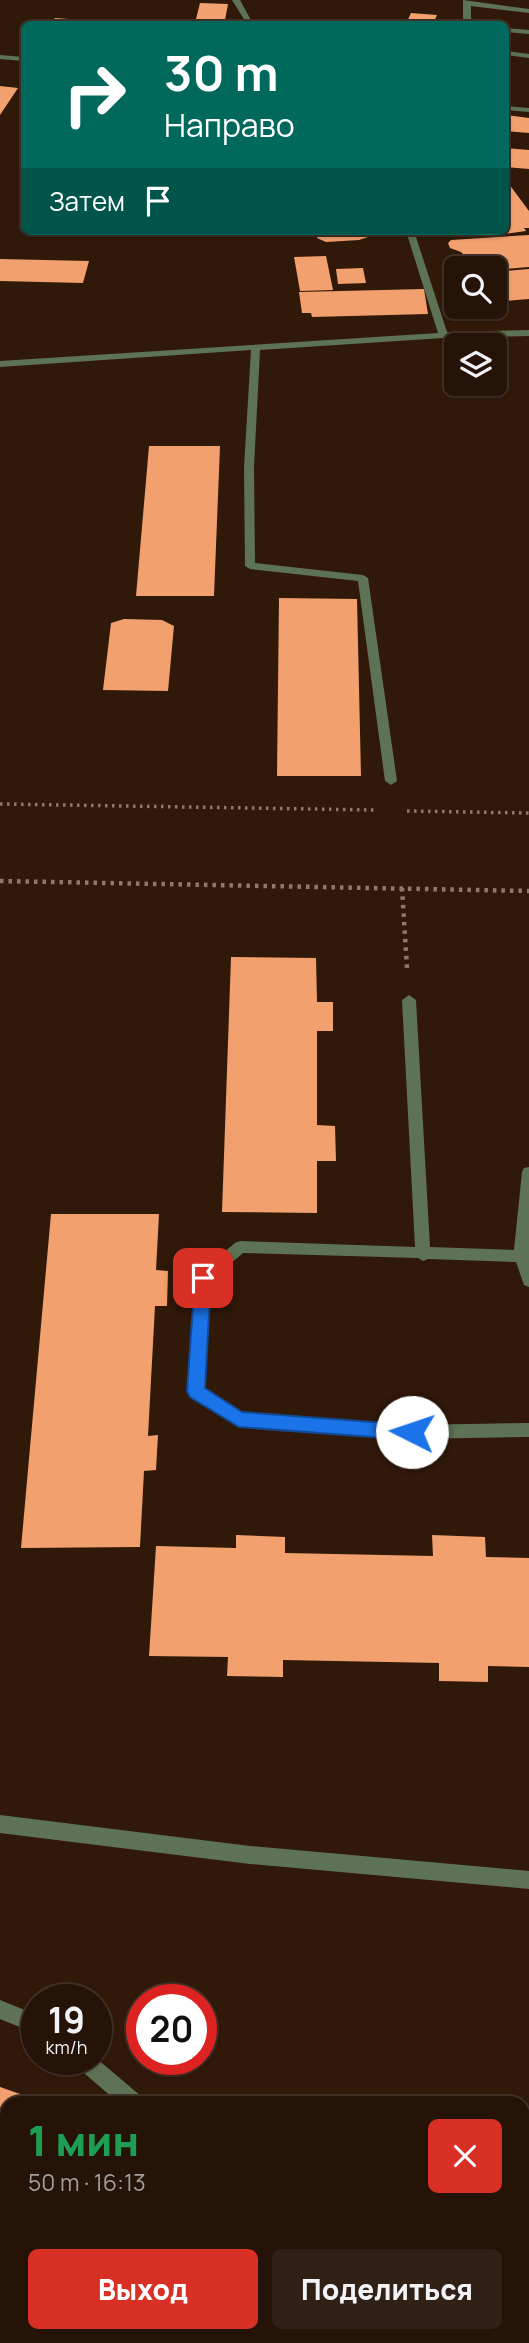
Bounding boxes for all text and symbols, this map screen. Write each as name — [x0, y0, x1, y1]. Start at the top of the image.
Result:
text: 30 m — [164, 39, 279, 106]
icon: right — [49, 49, 140, 140]
text: Направо — [164, 103, 295, 147]
icon: arrive — [139, 182, 177, 220]
text: Затем — [49, 183, 125, 219]
map controls — [444, 256, 507, 396]
button: search — [444, 256, 507, 319]
button: layers — [444, 333, 507, 396]
pin — [173, 1248, 233, 1308]
icon: arrive — [184, 1259, 222, 1297]
position arrow — [375, 1395, 449, 1469]
speed limit sign: 20 — [126, 1984, 217, 2075]
text: 19 — [48, 1996, 85, 2044]
text: km/h — [46, 2035, 87, 2059]
text: 1 мин — [28, 2111, 139, 2169]
button: close — [428, 2119, 502, 2193]
text: 50 m · 16:13 — [28, 2166, 146, 2198]
button: Выход — [28, 2249, 258, 2329]
button: Поделиться — [272, 2249, 502, 2329]

